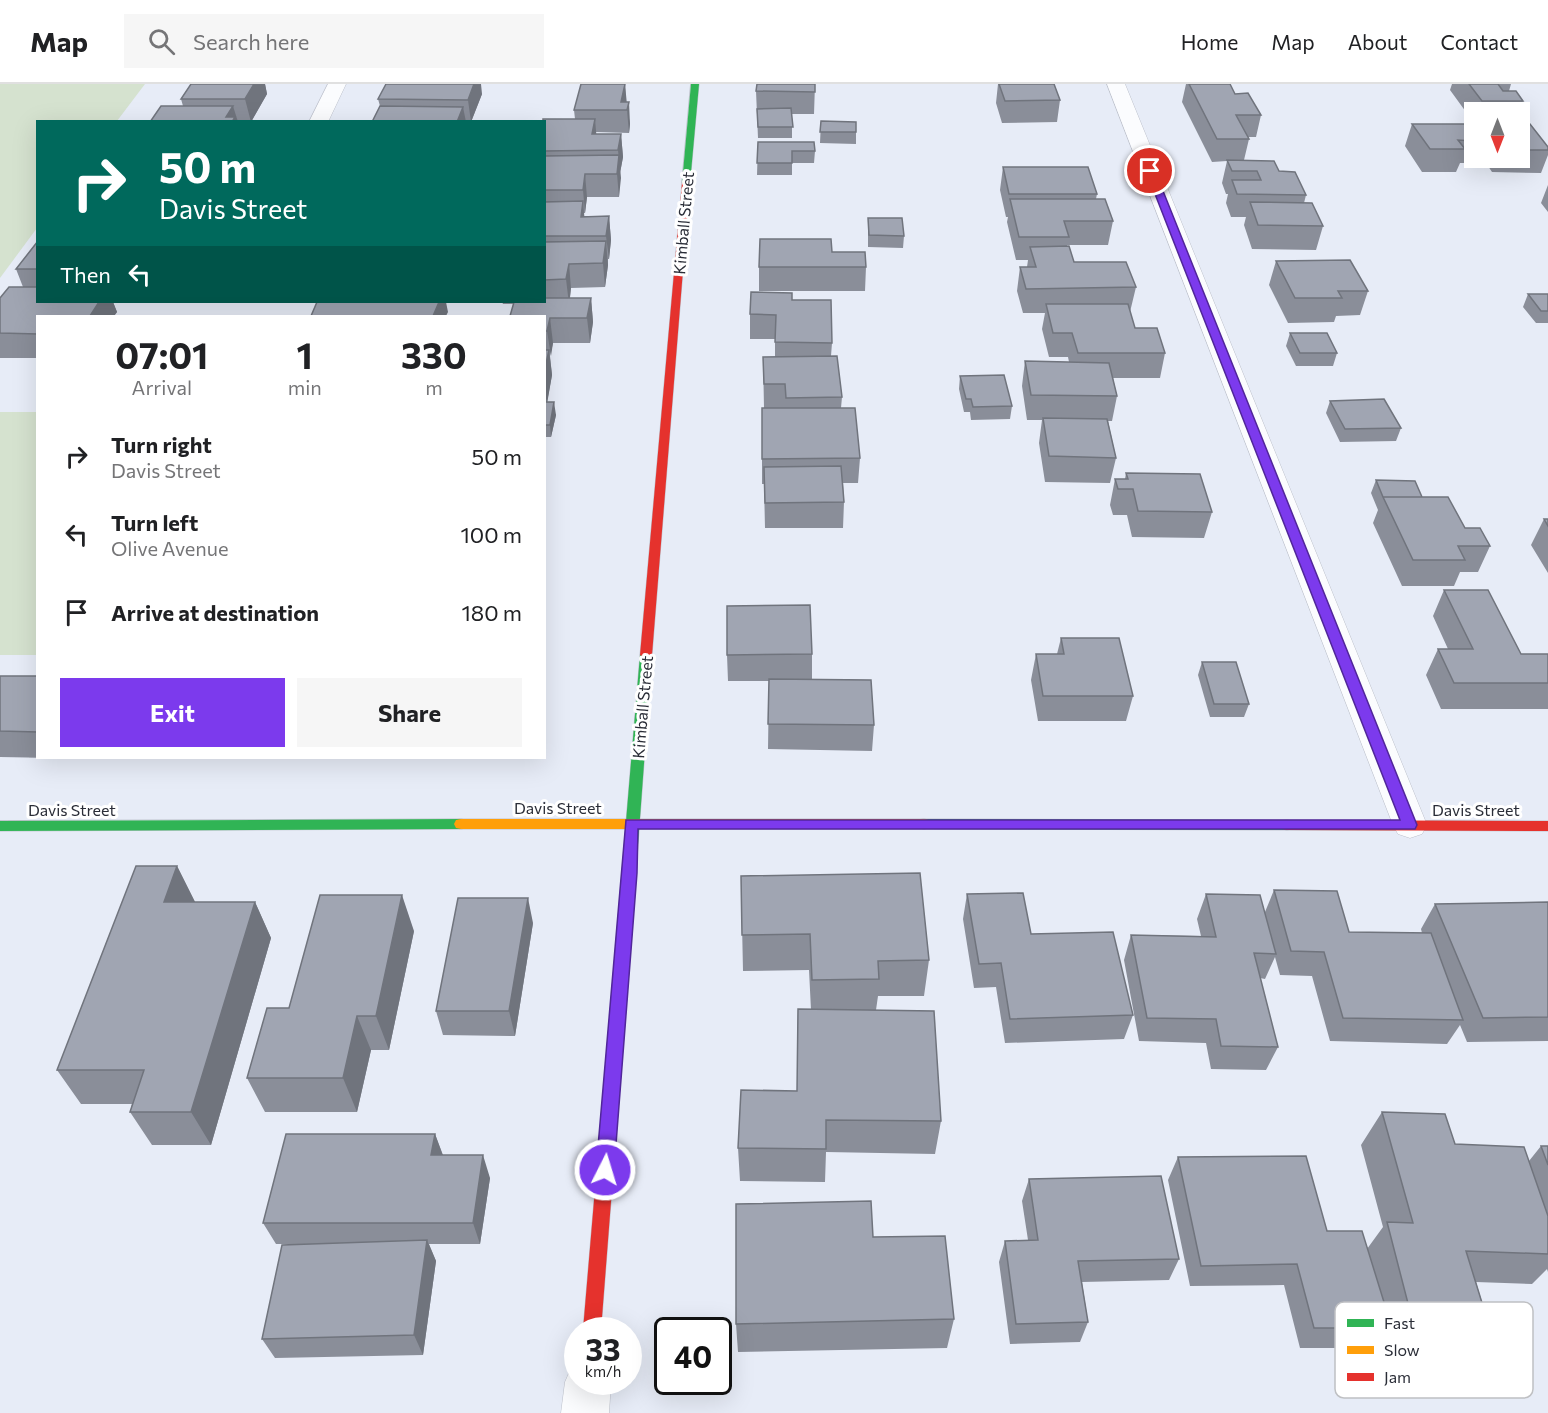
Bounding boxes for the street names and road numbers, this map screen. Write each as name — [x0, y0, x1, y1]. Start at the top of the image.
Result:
street label: Kimball Street — [669, 170, 697, 275]
street label: Kimball Street — [628, 654, 656, 759]
street label: Davis Street — [514, 798, 602, 817]
street label: Davis Street — [28, 800, 116, 819]
street label: Davis Street — [1432, 800, 1520, 819]

